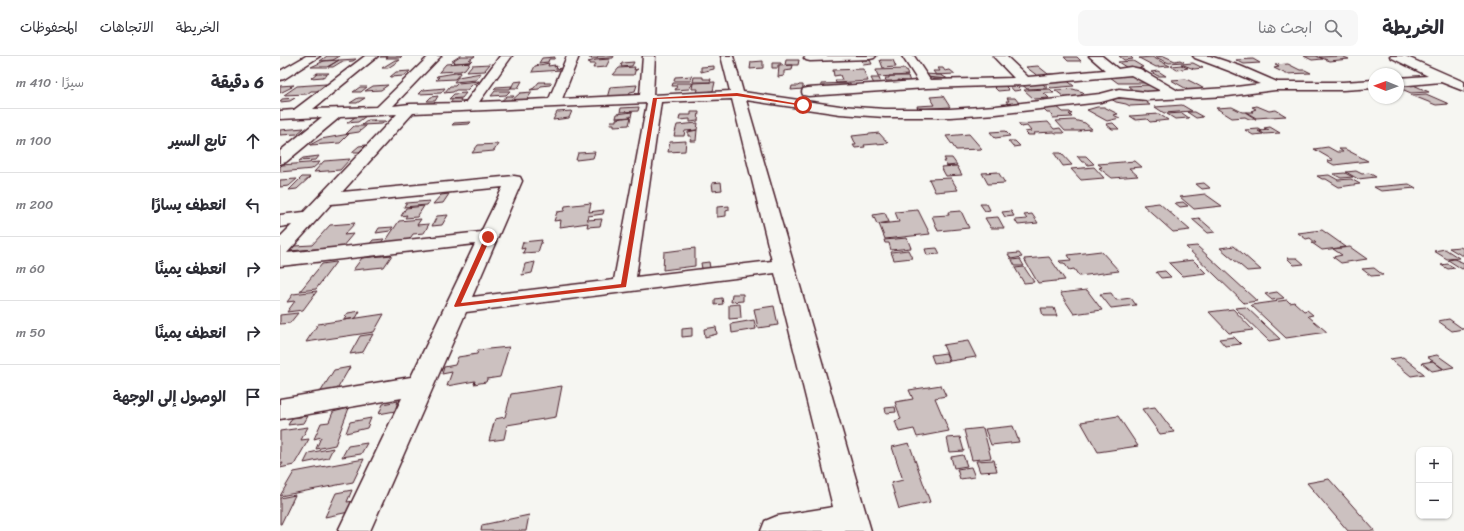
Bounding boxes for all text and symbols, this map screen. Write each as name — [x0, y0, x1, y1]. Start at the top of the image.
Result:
search box — [1078, 10, 1358, 46]
text: الخريطة — [1382, 11, 1444, 44]
text: المحفوظات — [20, 15, 78, 40]
text: الاتجاهات — [100, 15, 154, 40]
text: الخريطة — [176, 15, 219, 40]
text: ابحث هنا — [1258, 15, 1312, 41]
icon: search — [1322, 17, 1344, 39]
text: 6 دقيقة — [211, 67, 264, 97]
north arrow — [1368, 68, 1404, 104]
text: سيرًا · 410 m — [16, 71, 84, 94]
route start — [794, 96, 812, 114]
text: تابع السير — [169, 128, 226, 154]
text: 100 m — [16, 129, 51, 152]
icon: ahead — [242, 130, 264, 152]
text: انعطف يسارًا — [151, 192, 226, 218]
text: 200 m — [16, 193, 53, 216]
icon: left — [242, 194, 264, 216]
route end — [479, 228, 497, 246]
text: انعطف يمينًا — [155, 256, 226, 282]
text: 60 m — [16, 257, 45, 280]
icon: right — [242, 258, 264, 280]
text: انعطف يمينًا — [155, 320, 226, 346]
text: 50 m — [16, 321, 46, 344]
icon: right — [242, 322, 264, 344]
text: الوصول إلى الوجهة — [113, 384, 226, 410]
icon: arrive — [242, 386, 264, 408]
map controls — [1416, 447, 1452, 519]
button: + — [1416, 447, 1452, 483]
button: − — [1416, 483, 1452, 519]

